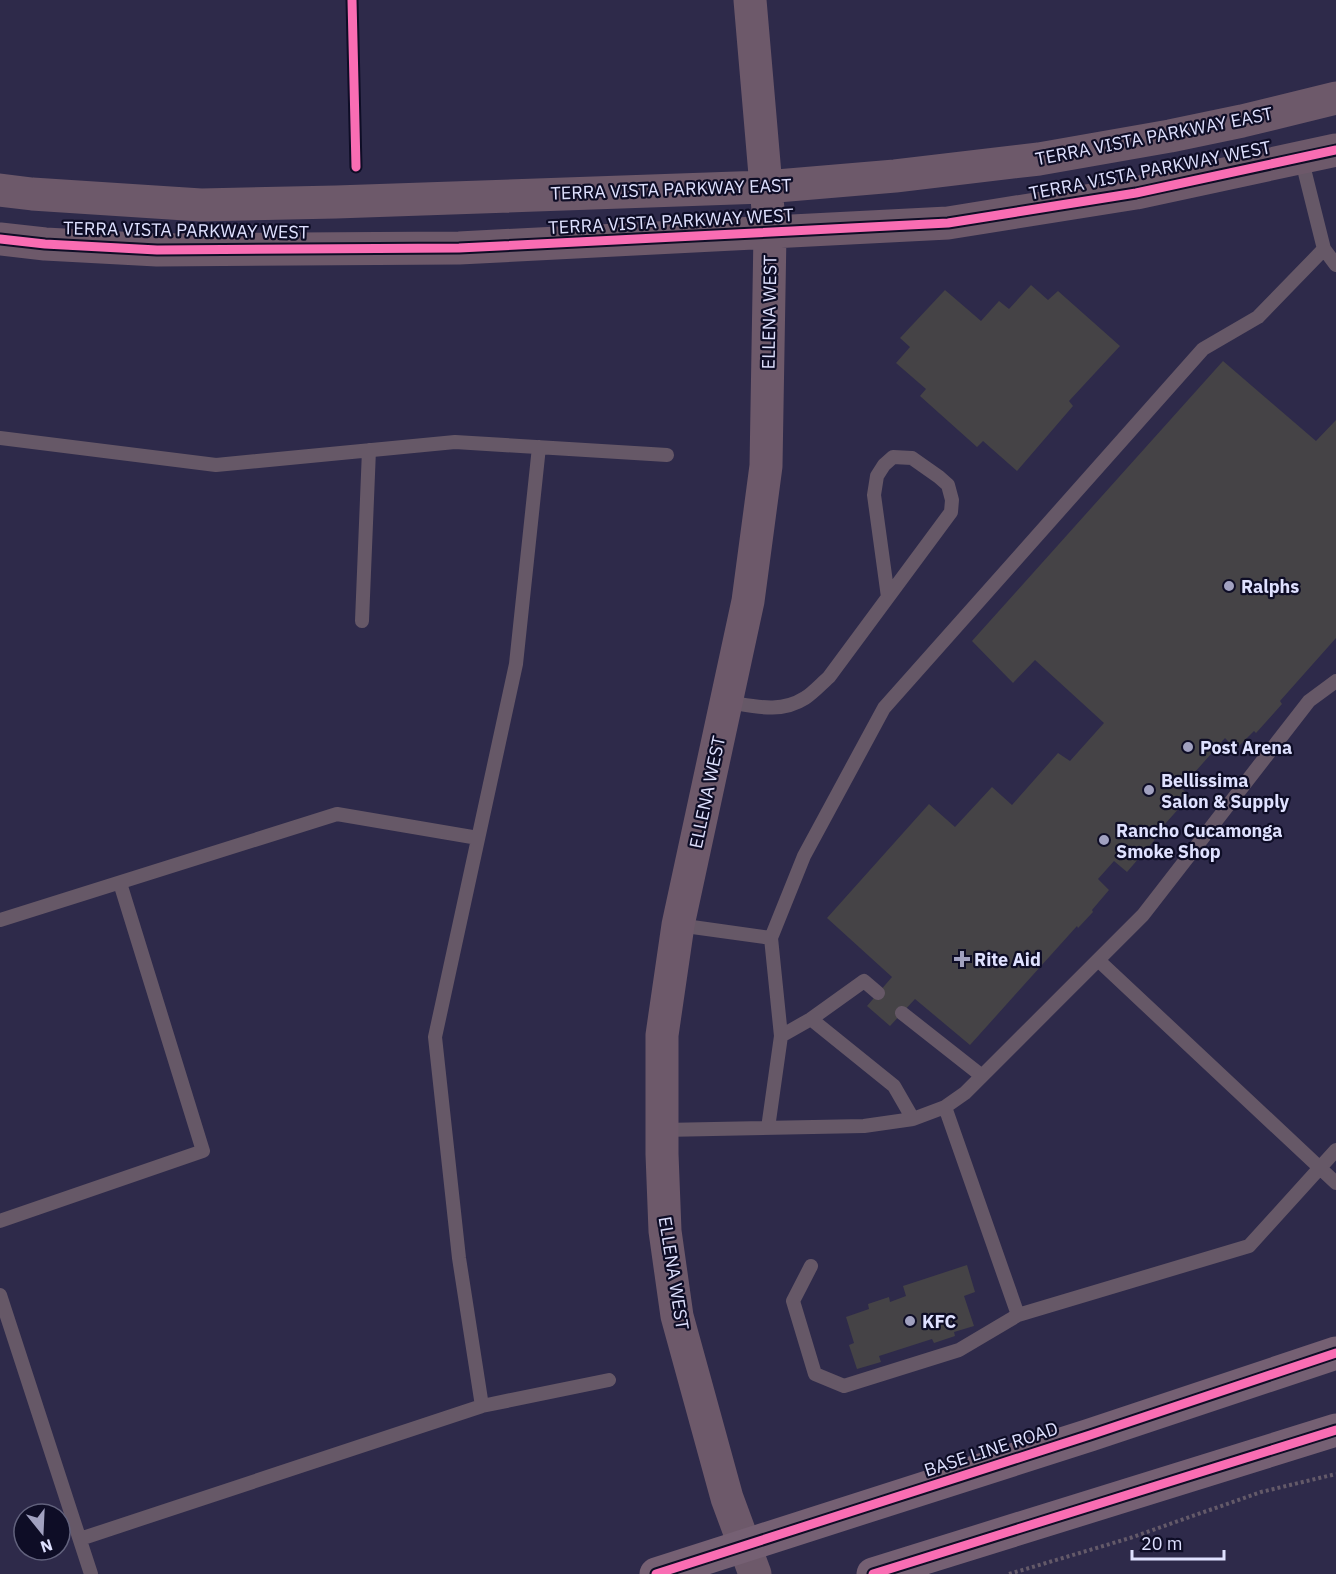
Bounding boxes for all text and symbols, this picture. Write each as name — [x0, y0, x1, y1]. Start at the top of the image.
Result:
street label: TERRA VISTA PARKWAY EAST — [1033, 102, 1275, 170]
street label: TERRA VISTA PARKWAY WEST — [1027, 135, 1273, 205]
street label: TERRA VISTA PARKWAY EAST — [550, 173, 792, 205]
street label: TERRA VISTA PARKWAY WEST — [548, 203, 794, 239]
street label: TERRA VISTA PARKWAY WEST — [63, 216, 309, 244]
street label: ELLENA WEST — [757, 255, 781, 369]
place label: Ralphs — [1241, 575, 1299, 598]
marker: Ralphs — [1222, 579, 1236, 593]
street label: ELLENA WEST — [684, 734, 730, 850]
place label: Post Arena — [1200, 736, 1292, 759]
marker: Post Arena — [1181, 740, 1195, 754]
place label: Bellissima Salon & Supply — [1161, 769, 1289, 813]
marker: Bellissima Salon & Supply — [1142, 783, 1156, 797]
place label: Rancho Cucamonga Smoke Shop — [1116, 819, 1282, 863]
marker: Rancho Cucamonga Smoke Shop — [1097, 833, 1111, 847]
place label: Rite Aid — [974, 948, 1041, 971]
marker: Rite Aid — [955, 952, 969, 966]
street label: ELLENA WEST — [654, 1215, 694, 1331]
place label: KFC — [922, 1310, 957, 1333]
marker: KFC — [903, 1314, 917, 1328]
street label: BASE LINE ROAD — [921, 1417, 1061, 1481]
north arrow — [12, 1502, 72, 1562]
scale bar — [1132, 1523, 1224, 1561]
text: 20 m — [1141, 1532, 1183, 1555]
text: N — [38, 1535, 55, 1558]

